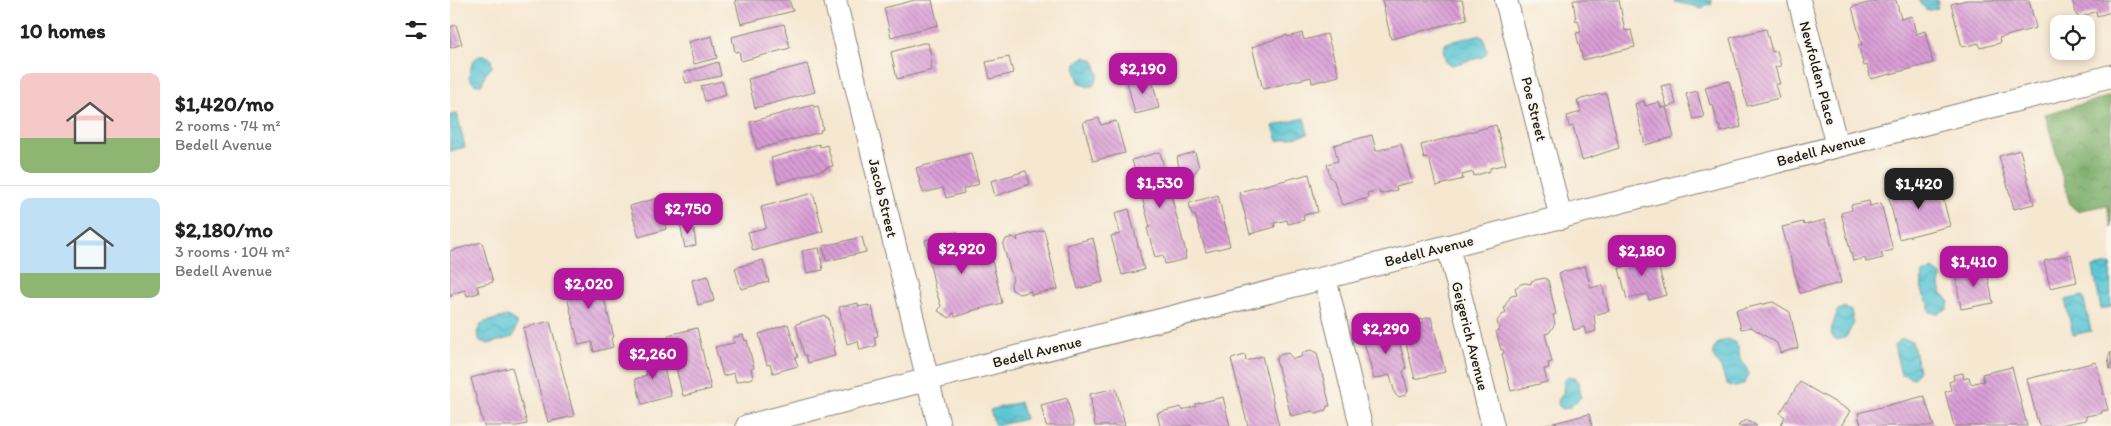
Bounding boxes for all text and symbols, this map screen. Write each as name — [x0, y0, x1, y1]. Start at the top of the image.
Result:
map controls — [2050, 15, 2095, 60]
button: locate — [2050, 15, 2095, 60]
icon: filters — [402, 16, 430, 44]
text: 10 homes — [20, 18, 106, 43]
street label: Newfolden Place — [1796, 19, 1840, 127]
pin: $2,190 — [1102, 52, 1184, 95]
text: $2,190 — [1120, 59, 1166, 78]
street label: Poe Street — [1517, 75, 1551, 144]
text: $1,420/mo — [175, 91, 274, 116]
icon: home — [60, 93, 120, 153]
text: 2 rooms · 74 m² — [175, 116, 280, 135]
street label: Bedell Avenue — [1775, 130, 1867, 170]
text: Bedell Avenue — [175, 135, 272, 154]
street label: Jacob Street — [865, 157, 902, 240]
pin: $1,530 — [1119, 166, 1201, 209]
pin: $1,420 — [1878, 168, 1960, 210]
text: $1,530 — [1137, 173, 1183, 192]
text: $1,420 — [1895, 174, 1943, 193]
pin: $2,750 — [647, 192, 729, 235]
text: $2,750 — [665, 199, 711, 218]
text: $2,180/mo — [175, 217, 273, 242]
icon: home — [60, 218, 120, 278]
street label: Bedell Avenue — [1383, 231, 1475, 271]
pin: $2,920 — [921, 232, 1003, 275]
pin: $2,180 — [1601, 234, 1683, 277]
text: $2,920 — [939, 239, 985, 258]
text: $2,180 — [1619, 241, 1665, 260]
text: 3 rooms · 104 m² — [175, 242, 290, 261]
pin: $1,410 — [1933, 246, 2015, 288]
text: $1,410 — [1951, 252, 1997, 271]
text: Bedell Avenue — [175, 261, 272, 280]
pin: $2,020 — [548, 268, 630, 310]
text: $2,020 — [565, 274, 613, 293]
street label: Geigerich Avenue — [1448, 280, 1492, 392]
pin: $2,290 — [1345, 312, 1427, 355]
text: $2,290 — [1363, 319, 1409, 338]
street label: Bedell Avenue — [991, 332, 1083, 372]
pin: $2,260 — [612, 338, 694, 380]
text: $2,260 — [629, 344, 677, 363]

